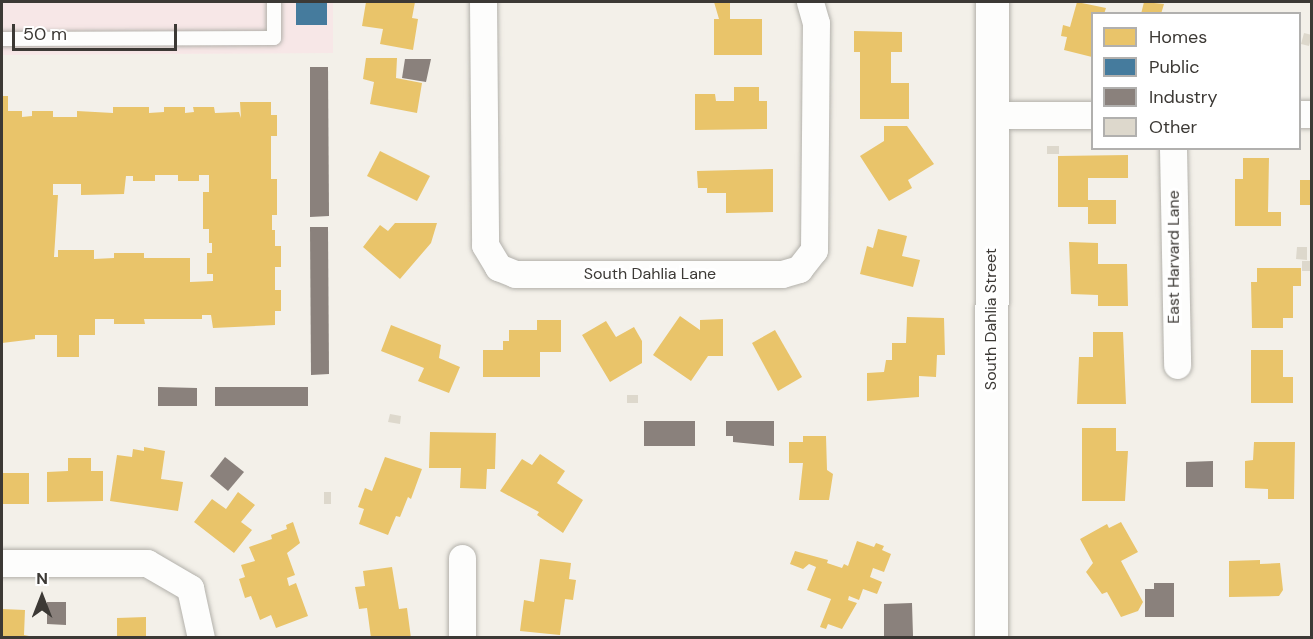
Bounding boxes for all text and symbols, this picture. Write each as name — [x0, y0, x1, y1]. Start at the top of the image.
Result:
scale bar — [15, 12, 180, 50]
legend — [1091, 12, 1301, 150]
text: 50 m — [23, 22, 67, 46]
text: Homes — [1149, 25, 1207, 49]
text: Public — [1149, 55, 1200, 79]
text: Industry — [1149, 85, 1218, 109]
text: Other — [1149, 115, 1197, 139]
street label: East Harvard Lane — [1164, 190, 1184, 324]
street label: South Dahlia Street — [981, 248, 1001, 390]
street label: South Dahlia Lane — [584, 264, 716, 284]
north arrow — [12, 567, 72, 627]
text: N — [36, 568, 48, 589]

